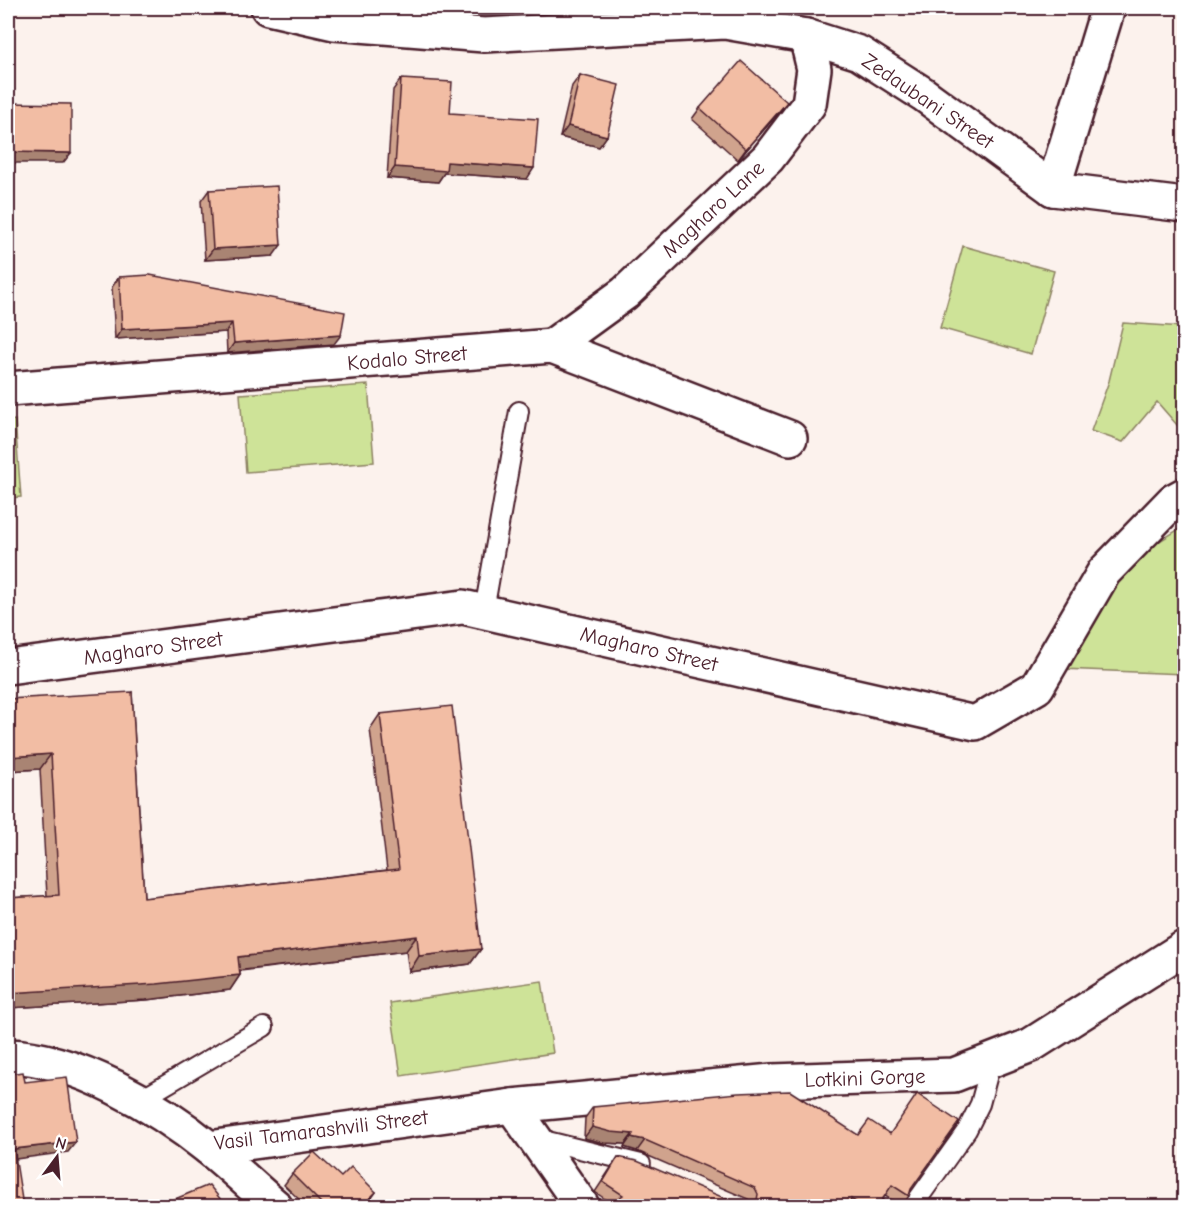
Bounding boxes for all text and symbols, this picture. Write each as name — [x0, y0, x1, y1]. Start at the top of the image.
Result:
street label: Zedaubani Street — [858, 48, 999, 154]
street label: Magharo Lane — [657, 156, 769, 262]
street label: Kodalo Street — [346, 341, 469, 375]
street label: Magharo Street — [578, 622, 721, 677]
street label: Magharo Street — [82, 626, 225, 670]
street label: Lotkini Gorge — [804, 1064, 926, 1092]
street label: Vasil Tamarashvili Street — [213, 1105, 430, 1155]
north arrow — [27, 1127, 87, 1187]
text: N — [53, 1133, 68, 1154]

